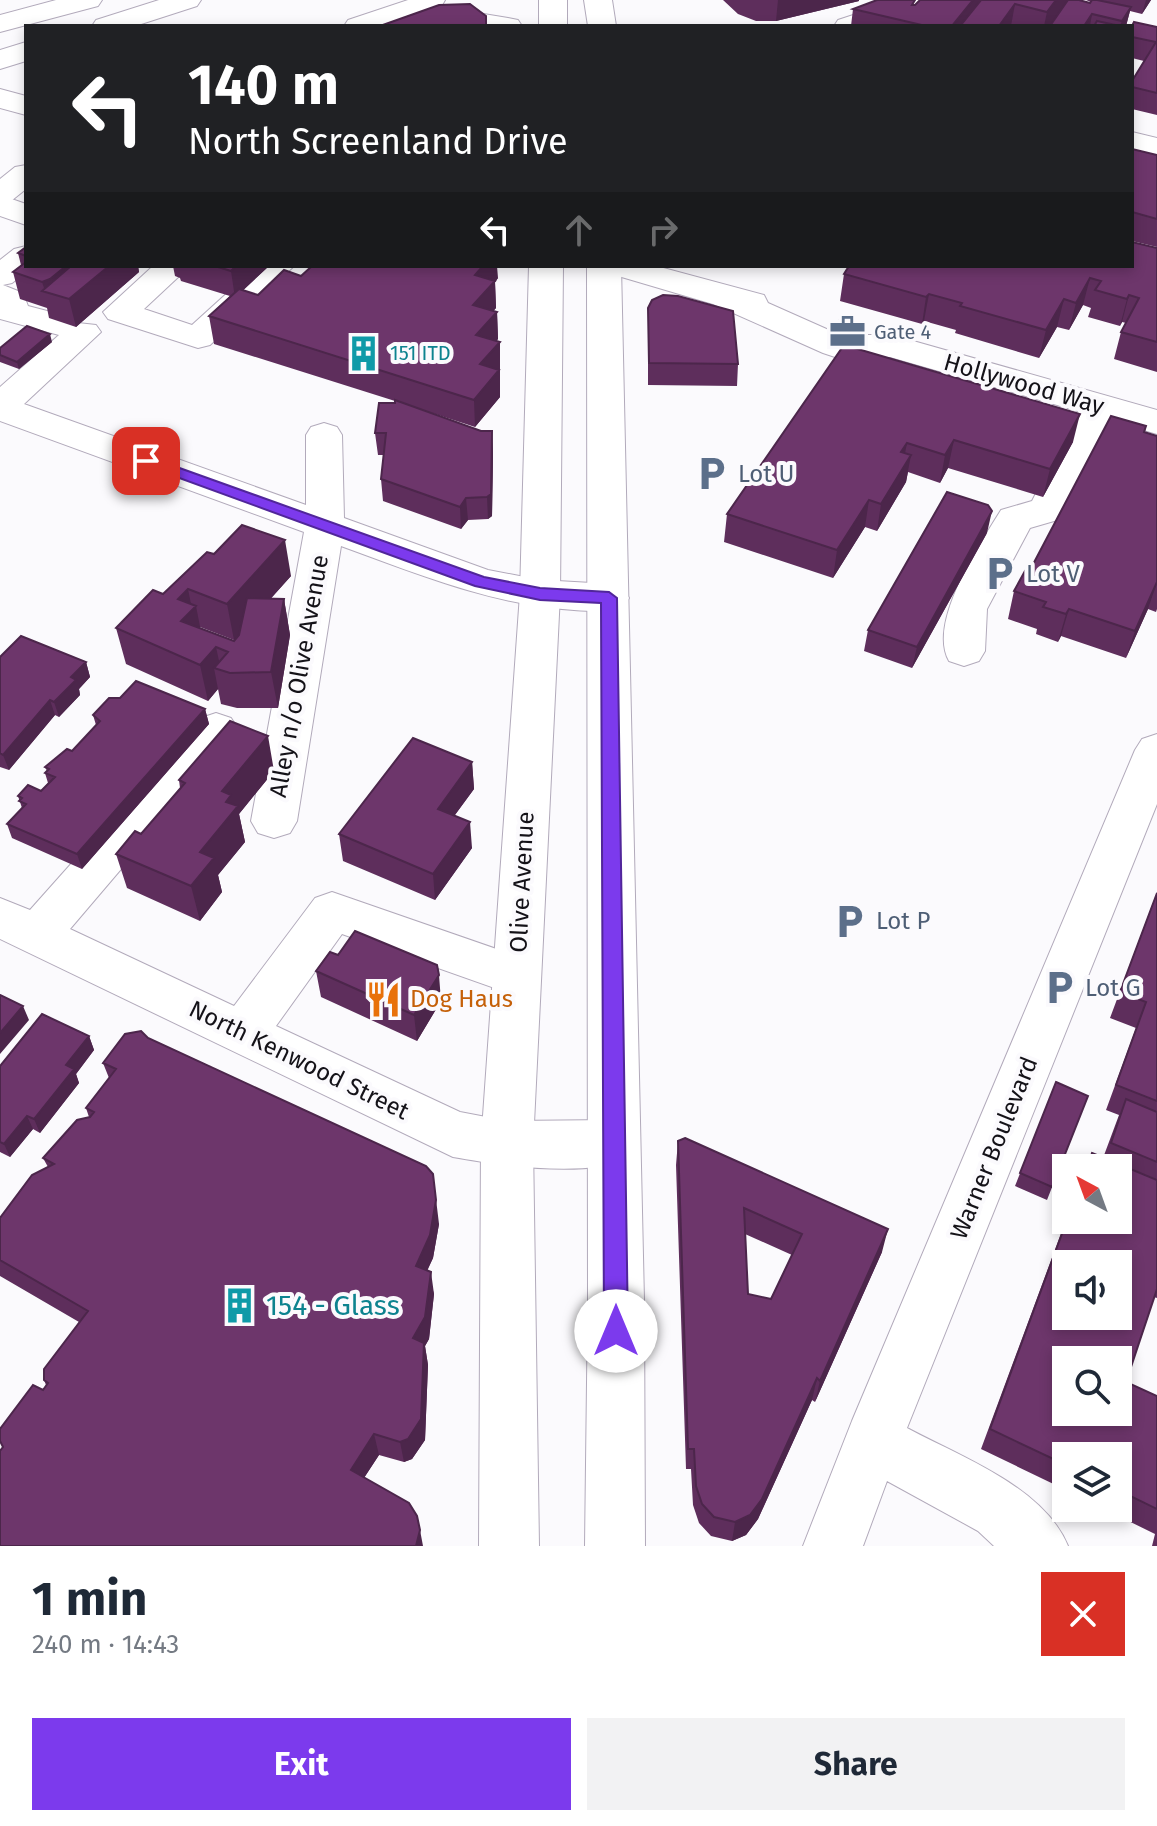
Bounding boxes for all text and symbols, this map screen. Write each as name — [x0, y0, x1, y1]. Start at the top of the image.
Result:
text: 140 m — [188, 52, 339, 119]
icon: left — [56, 56, 160, 160]
text: North Screenland Drive — [188, 120, 568, 164]
icon: left — [473, 208, 517, 252]
icon: ahead — [557, 208, 601, 252]
icon: right — [641, 208, 685, 252]
office icon: Gate 4 — [829, 313, 867, 351]
place label: Gate 4 — [874, 320, 932, 344]
building icon: 151 ITD — [345, 334, 383, 372]
place label: 151 ITD — [390, 341, 451, 365]
street label: Hollywood Way — [941, 348, 1108, 420]
pin — [112, 427, 180, 495]
icon: arrive — [124, 439, 168, 483]
parking icon: Lot U — [693, 455, 731, 493]
place label: Lot U — [738, 460, 794, 488]
street label: Alley n/o Olive Avenue — [264, 553, 334, 799]
parking icon: Lot V — [981, 555, 1019, 593]
place label: Lot V — [1026, 560, 1080, 588]
street label: Olive Avenue — [504, 811, 540, 953]
parking icon: Lot P — [831, 902, 869, 940]
place label: Lot P — [876, 907, 930, 935]
parking icon: Lot G — [1040, 969, 1078, 1007]
place label: Lot G — [1085, 974, 1141, 1002]
restaurant icon: Dog Haus — [365, 980, 403, 1018]
place label: Dog Haus — [410, 985, 513, 1013]
street label: North Kenwood Street — [185, 995, 414, 1126]
street label: Warner Boulevard — [945, 1053, 1043, 1243]
north arrow — [1052, 1154, 1132, 1234]
map controls — [1052, 1154, 1132, 1522]
button: sound — [1052, 1250, 1132, 1330]
building icon: 154 - Glass — [221, 1286, 259, 1324]
place label: 154 - Glass — [266, 1289, 400, 1322]
position arrow — [574, 1289, 658, 1373]
button: search — [1052, 1346, 1132, 1426]
button: layers — [1052, 1442, 1132, 1522]
text: 1 min — [32, 1570, 147, 1628]
button: close — [1041, 1572, 1125, 1656]
text: 240 m · 14:43 — [32, 1629, 179, 1660]
button: Exit — [32, 1718, 571, 1810]
button: Share — [587, 1718, 1125, 1810]

